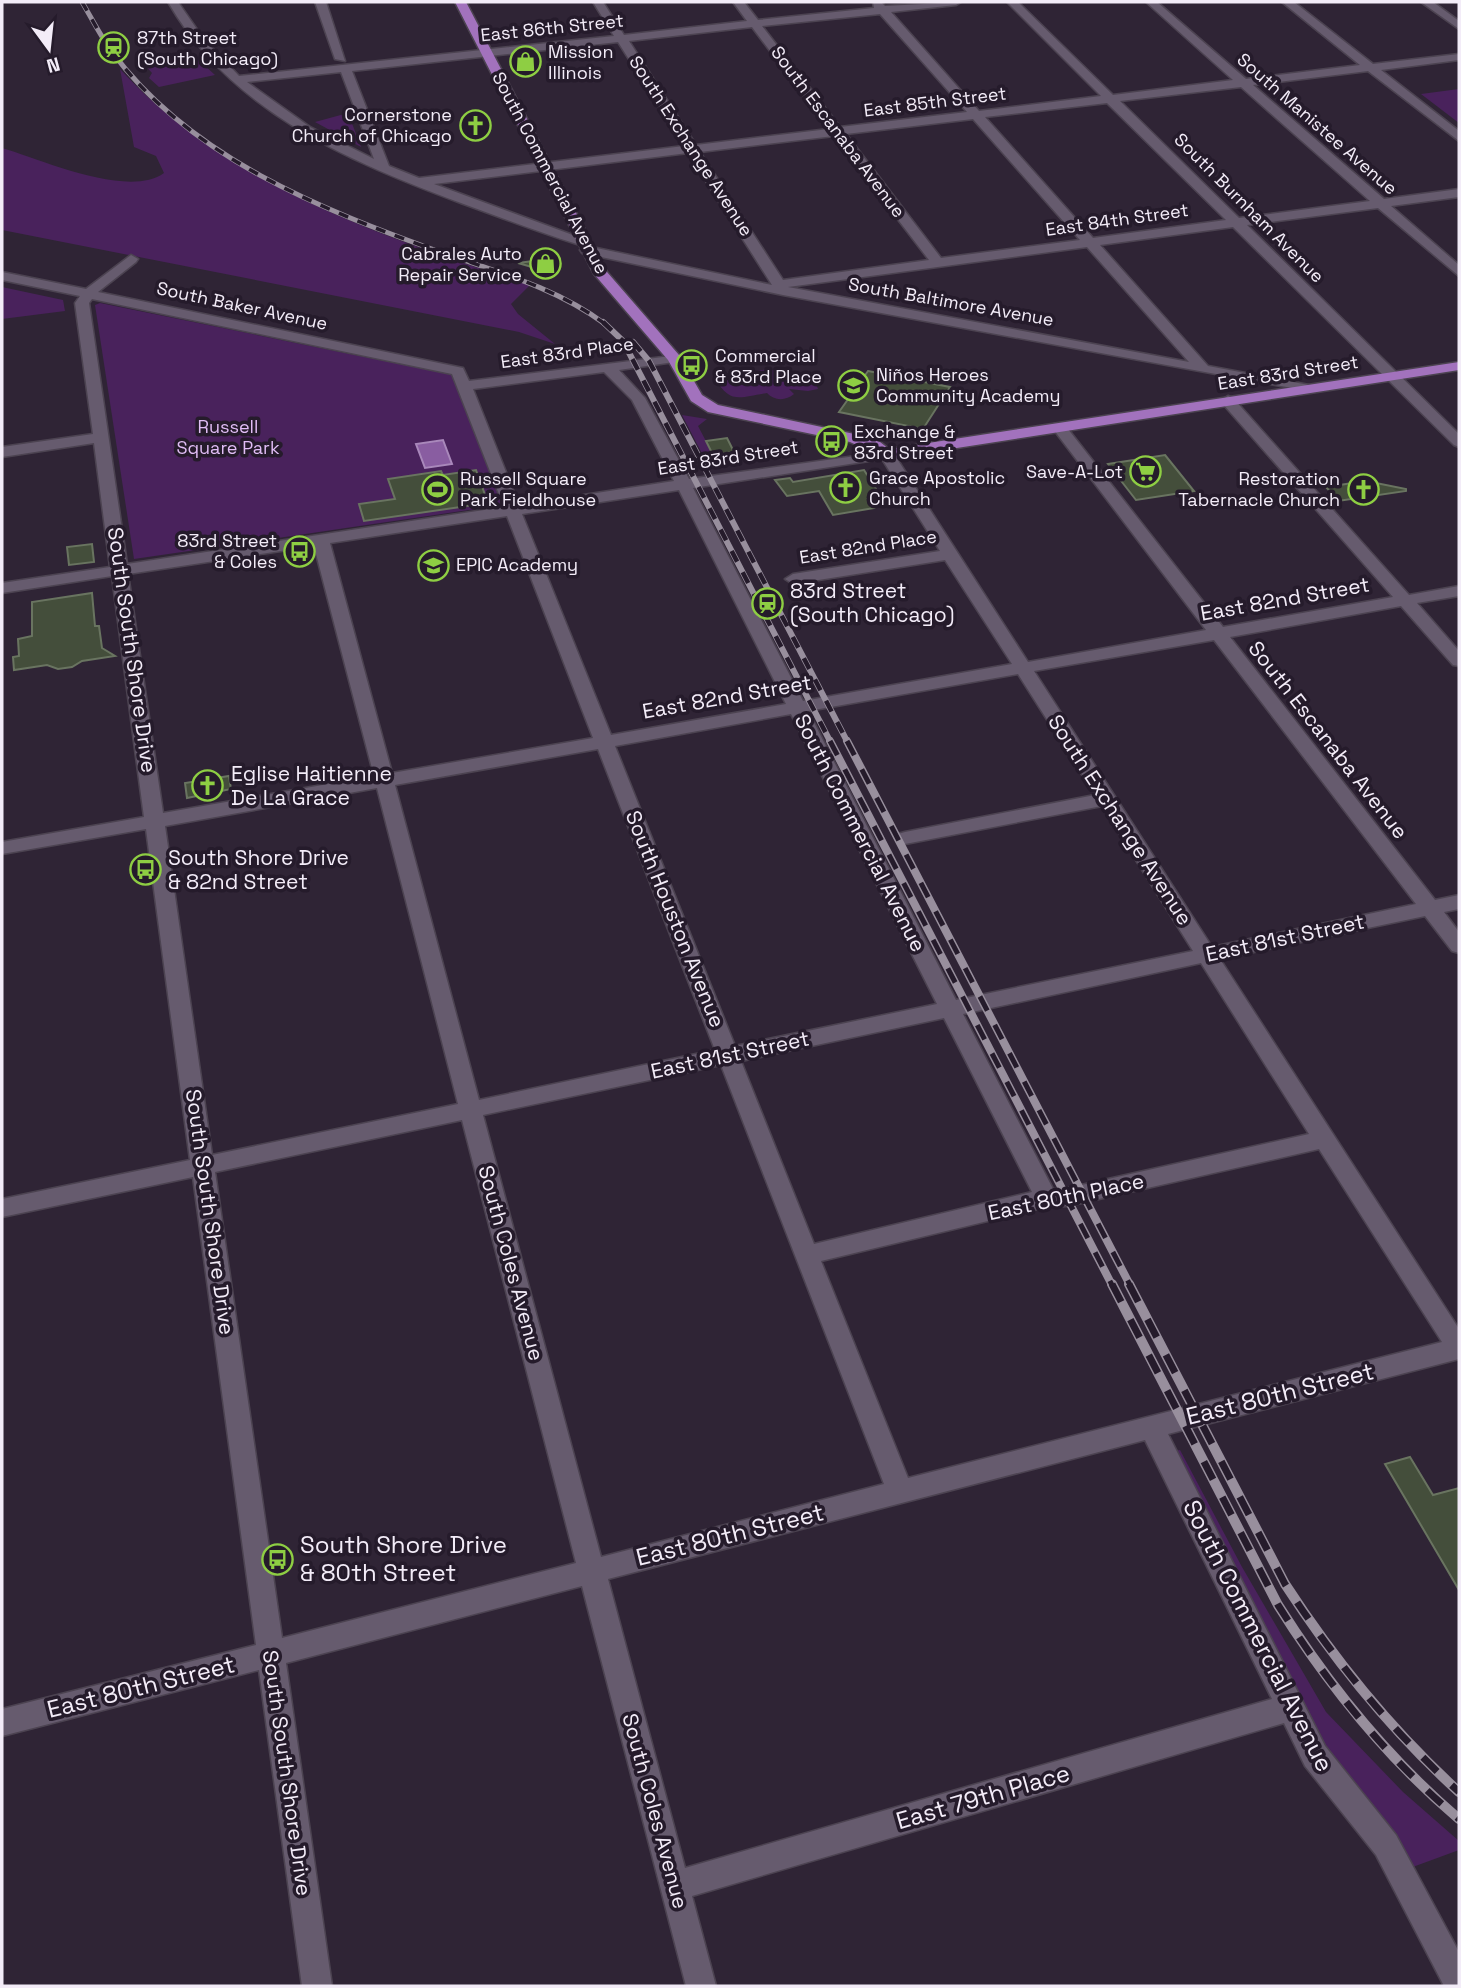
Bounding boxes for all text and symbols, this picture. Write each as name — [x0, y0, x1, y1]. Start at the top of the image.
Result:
street label: East 86th Street — [479, 9, 625, 46]
north arrow — [14, 14, 84, 84]
place label: 87th Street (South Chicago) — [137, 26, 278, 70]
station icon: 87th Street (South Chicago) — [97, 31, 131, 65]
place label: Mission Illinois — [548, 40, 614, 84]
street label: South Escanaba Avenue — [766, 41, 911, 222]
shop icon: Mission Illinois — [508, 45, 542, 79]
street label: South Manistee Avenue — [1232, 48, 1402, 200]
text: N — [44, 51, 63, 79]
street label: South Exchange Avenue — [624, 51, 758, 240]
street label: South Commercial Avenue — [487, 68, 614, 278]
street label: East 85th Street — [862, 81, 1008, 122]
place label: Cornerstone Church of Chicago — [292, 103, 452, 147]
church icon: Cornerstone Church of Chicago — [458, 108, 492, 142]
street label: South Burnham Avenue — [1170, 128, 1329, 287]
street label: East 84th Street — [1044, 198, 1190, 241]
place label: Cabrales Auto Repair Service — [398, 242, 522, 286]
shop icon: Cabrales Auto Repair Service — [528, 247, 562, 281]
street label: South Baltimore Avenue — [847, 272, 1056, 331]
street label: South Baker Avenue — [155, 276, 330, 335]
street label: East 83rd Place — [499, 332, 635, 373]
place label: Commercial & 83rd Place — [715, 344, 822, 388]
bus stop icon: Commercial & 83rd Place — [675, 349, 709, 383]
street label: East 83rd Street — [1216, 350, 1360, 395]
place label: Niños Heroes Community Academy — [876, 363, 1060, 407]
school or university icon: Niños Heroes Community Academy — [836, 368, 870, 402]
park label: Russell Square Park — [176, 415, 280, 459]
place label: Exchange & 83rd Street — [854, 420, 955, 464]
bus stop icon: Exchange & 83rd Street — [814, 425, 848, 459]
street label: East 83rd Street — [656, 435, 800, 480]
supermarket icon: Save-A-Lot — [1129, 455, 1163, 489]
place label: Save-A-Lot — [1026, 460, 1123, 483]
place label: Grace Apostolic Church — [869, 466, 1005, 510]
place label: Russell Square Park Fieldhouse — [460, 467, 596, 511]
place label: Restoration Tabernacle Church — [1178, 467, 1340, 511]
church icon: Grace Apostolic Church — [829, 471, 863, 505]
sports icon: Russell Square Park Fieldhouse — [420, 472, 454, 506]
church icon: Restoration Tabernacle Church — [1346, 472, 1380, 506]
street label: East 82nd Place — [798, 524, 938, 569]
street label: South South Shore Drive — [102, 525, 163, 774]
place label: 83rd Street & Coles — [177, 529, 277, 573]
bus stop icon: 83rd Street & Coles — [283, 534, 317, 568]
school or university icon: EPIC Academy — [416, 548, 450, 582]
place label: EPIC Academy — [456, 553, 578, 576]
street label: East 82nd Street — [1198, 570, 1372, 627]
place label: 83rd Street (South Chicago) — [790, 577, 954, 628]
station icon: 83rd Street (South Chicago) — [750, 586, 784, 620]
street label: South Escanaba Avenue — [1243, 635, 1414, 844]
street label: East 82nd Street — [640, 668, 814, 725]
street label: South Commercial Avenue — [789, 709, 932, 956]
street label: South Exchange Avenue — [1042, 709, 1199, 930]
place label: Eglise Haitienne De La Grace — [231, 760, 392, 811]
church icon: Eglise Haitienne De La Grace — [191, 769, 225, 803]
street label: South Houston Avenue — [620, 806, 731, 1031]
place label: South Shore Drive & 82nd Street — [168, 844, 349, 895]
bus stop icon: South Shore Drive & 82nd Street — [128, 853, 162, 887]
street label: East 81st Street — [1203, 908, 1367, 968]
street label: East 81st Street — [648, 1025, 812, 1085]
street label: South South Shore Drive — [180, 1087, 241, 1336]
street label: South Coles Avenue — [472, 1162, 551, 1363]
street label: East 80th Place — [985, 1167, 1146, 1226]
street label: East 80th Street — [1183, 1355, 1377, 1432]
street label: South Commercial Avenue — [1176, 1495, 1341, 1777]
street label: East 80th Street — [633, 1496, 827, 1573]
place label: South Shore Drive & 80th Street — [300, 1529, 507, 1588]
bus stop icon: South Shore Drive & 80th Street — [260, 1542, 294, 1576]
street label: East 80th Street — [44, 1648, 238, 1725]
street label: South South Shore Drive — [257, 1648, 318, 1897]
street label: South Coles Avenue — [616, 1710, 695, 1911]
street label: East 79th Place — [892, 1757, 1073, 1836]

